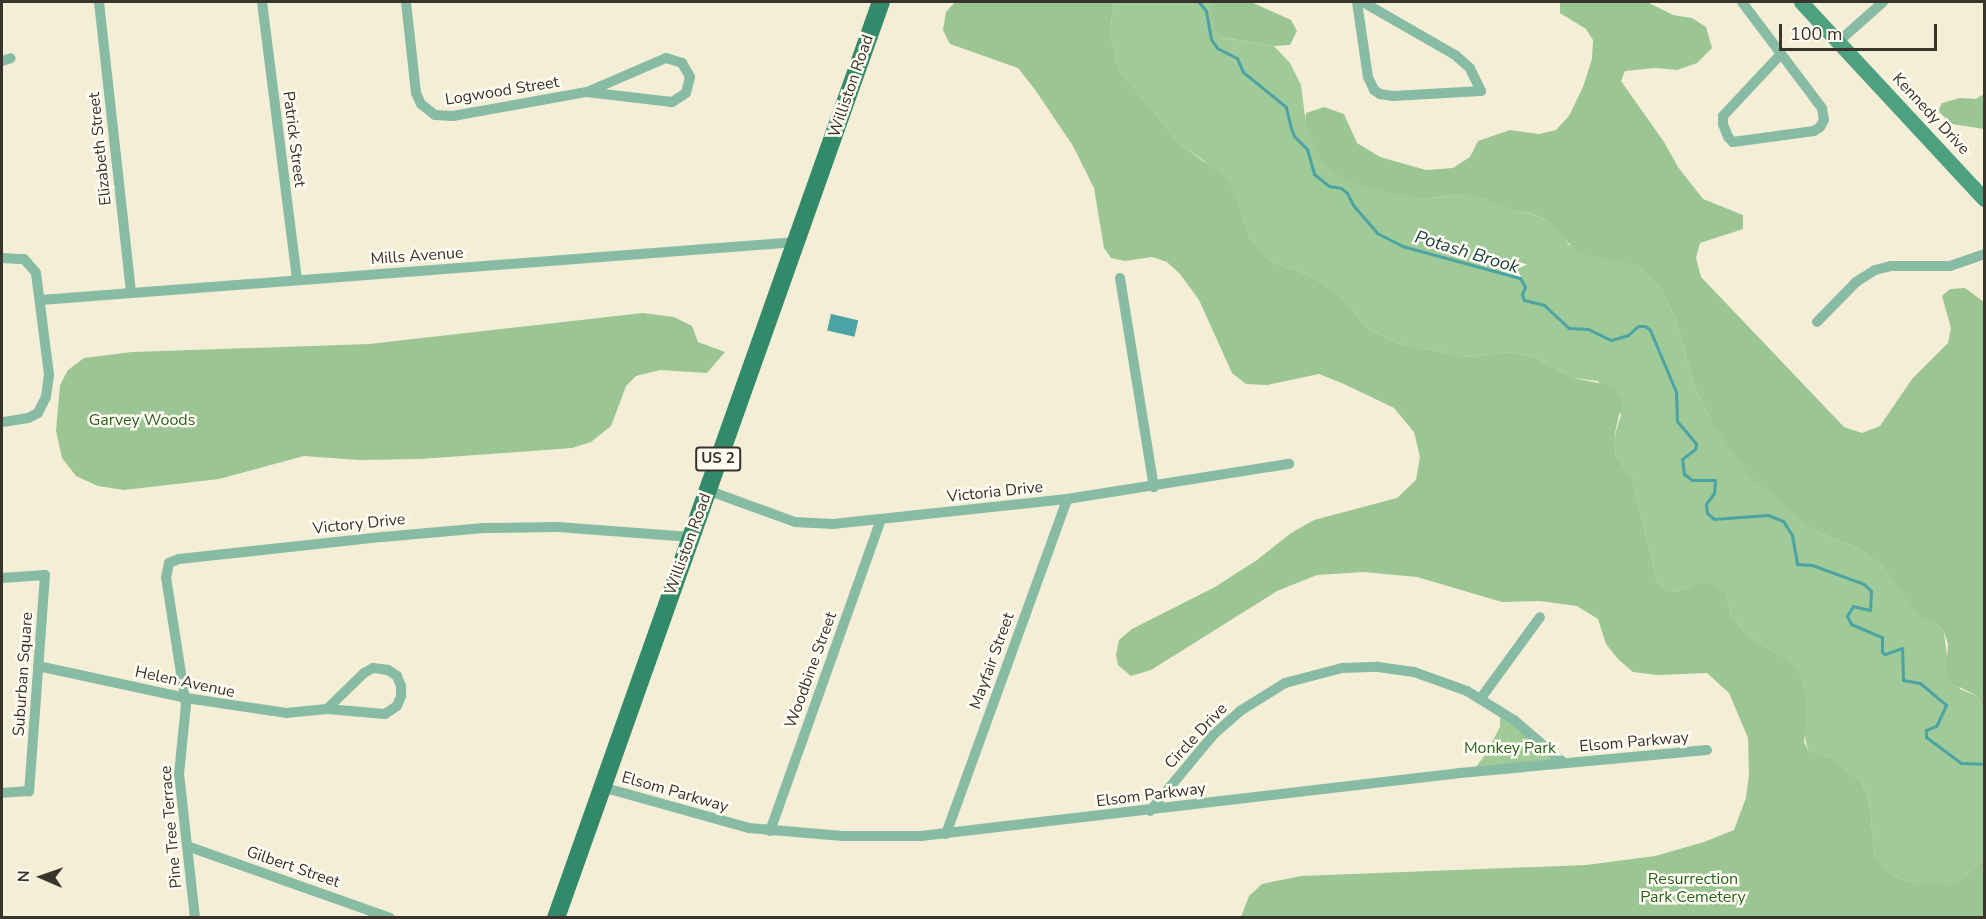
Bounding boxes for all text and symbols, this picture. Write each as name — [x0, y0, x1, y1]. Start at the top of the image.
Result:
scale bar — [1782, 12, 1940, 50]
text: 100 m — [1790, 22, 1842, 46]
street label: Williston Road — [825, 32, 877, 140]
street label: Kennedy Drive — [1888, 69, 1974, 159]
street label: Logwood Street — [444, 73, 560, 109]
street label: Patrick Street — [279, 90, 309, 188]
street label: Elizabeth Street — [85, 91, 115, 207]
water label: Potash Brook — [1412, 226, 1522, 278]
street label: Mills Avenue — [370, 243, 464, 269]
park label: Garvey Woods — [89, 410, 195, 430]
road number: US 2 — [694, 447, 742, 471]
street label: Victoria Drive — [946, 477, 1044, 507]
street label: Williston Road — [661, 490, 715, 598]
street label: Victory Drive — [312, 510, 406, 538]
street label: Woodbine Street — [781, 609, 841, 731]
street label: Mayfair Street — [966, 610, 1018, 712]
street label: Suburban Square — [9, 611, 37, 737]
street label: Helen Avenue — [133, 662, 237, 702]
street label: Circle Drive — [1161, 699, 1231, 773]
street label: Elsom Parkway — [1578, 728, 1690, 756]
park label: Monkey Park — [1464, 738, 1556, 758]
street label: Pine Tree Terrace — [156, 765, 186, 889]
street label: Elsom Parkway — [619, 768, 731, 816]
street label: Elsom Parkway — [1095, 779, 1207, 811]
street label: Gilbert Street — [244, 842, 342, 892]
north arrow — [12, 847, 72, 907]
park label: Resurrection Park Cemetery — [1640, 869, 1746, 907]
text: N — [13, 870, 35, 883]

